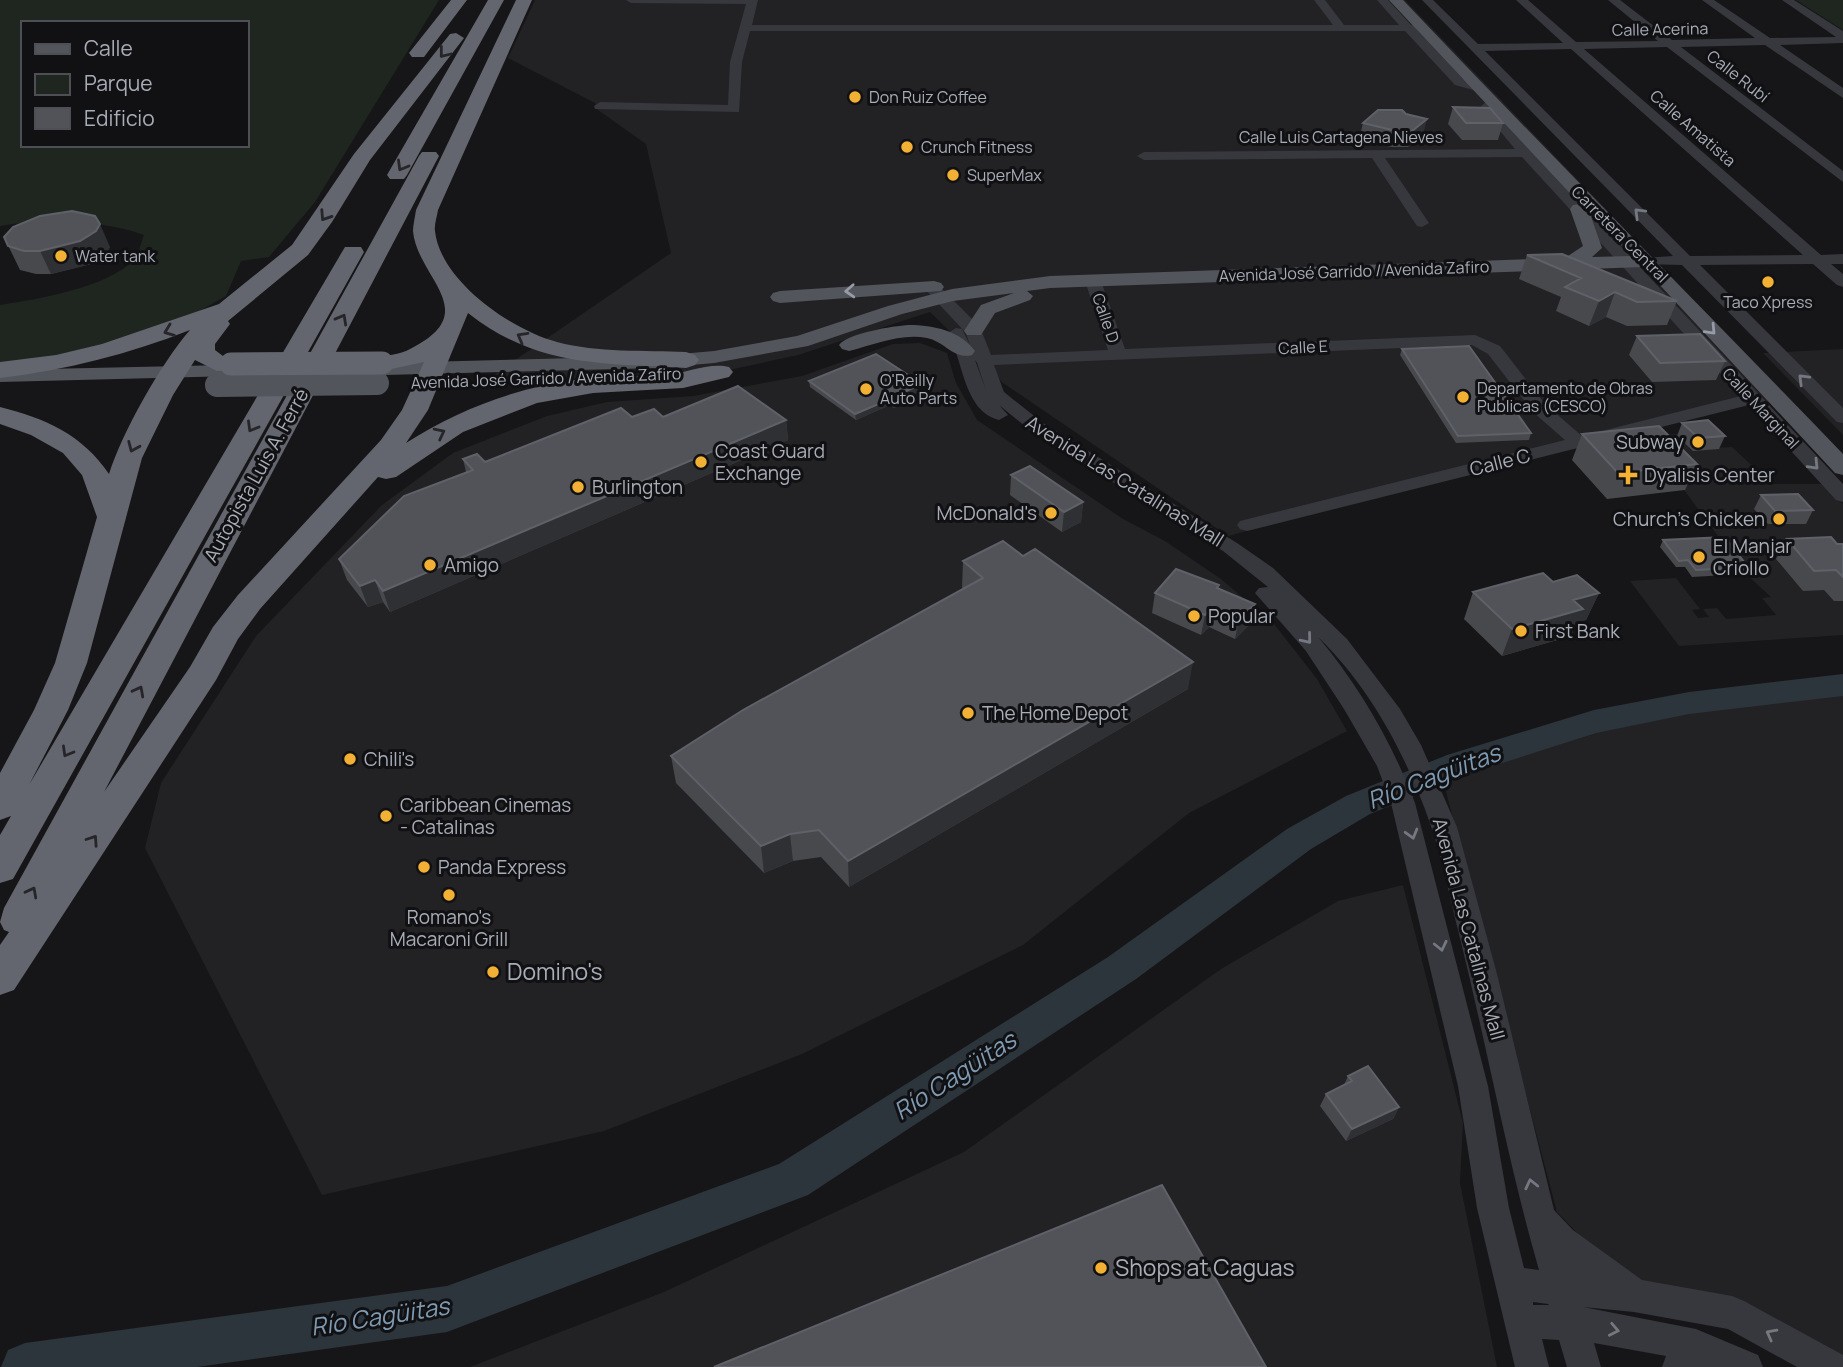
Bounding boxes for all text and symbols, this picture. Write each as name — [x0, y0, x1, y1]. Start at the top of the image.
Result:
street label: Calle Acerina — [1612, 17, 1708, 41]
legend — [21, 21, 248, 147]
text: Calle — [84, 34, 133, 62]
street label: Calle Rubí — [1702, 45, 1774, 107]
one-way arrow — [440, 46, 453, 58]
text: Parque — [84, 69, 153, 97]
street label: Calle Amatista — [1645, 85, 1741, 171]
place label: Don Ruiz Coffee — [869, 86, 987, 108]
marker: Don Ruiz Coffee — [847, 89, 863, 105]
text: Edificio — [84, 104, 155, 132]
street label: Calle Luis Cartagena Nieves — [1239, 126, 1443, 148]
place label: Crunch Fitness — [921, 136, 1033, 158]
marker: Crunch Fitness — [899, 139, 915, 155]
one-way arrow — [397, 159, 410, 171]
place label: SuperMax — [967, 164, 1042, 186]
marker: SuperMax — [945, 167, 961, 183]
street label: Carretera Central — [1567, 181, 1673, 287]
one-way arrow — [320, 208, 333, 221]
one-way arrow — [1635, 208, 1648, 221]
place label: Water tank — [75, 245, 156, 267]
marker: Water tank — [53, 248, 69, 264]
street label: Avenida José Garrido / Avenida Zafiro — [1218, 255, 1490, 287]
marker: Taco Xpress — [1760, 274, 1776, 290]
one-way arrow — [844, 284, 855, 299]
street label: Calle D — [1087, 290, 1125, 346]
place label: Taco Xpress — [1723, 291, 1813, 313]
one-way arrow — [334, 314, 347, 326]
one-way arrow — [1703, 322, 1715, 335]
one-way arrow — [164, 323, 176, 337]
one-way arrow — [517, 332, 530, 345]
street label: Calle E — [1278, 335, 1328, 359]
street label: Avenida José Garrido / Avenida Zafiro — [410, 362, 682, 394]
street label: Calle Marginal — [1718, 363, 1804, 453]
place label: O'Reilly Auto Parts — [880, 369, 957, 409]
one-way arrow — [1799, 374, 1812, 387]
place label: Departamento de Obras Publicas (CESCO) — [1477, 377, 1653, 417]
marker: O'Reilly Auto Parts — [858, 381, 874, 397]
street label: Autopista Luis A. Ferré — [197, 384, 315, 566]
marker: Departamento de Obras Publicas (CESCO) — [1455, 389, 1471, 405]
street label: Avenida Las Catalinas Mall — [1021, 409, 1229, 553]
one-way arrow — [248, 419, 261, 432]
one-way arrow — [433, 428, 446, 442]
place label: Subway — [1616, 429, 1684, 455]
marker: Subway — [1690, 434, 1706, 450]
place label: Coast Guard Exchange — [715, 438, 825, 486]
one-way arrow — [127, 440, 141, 453]
street label: Calle C — [1467, 442, 1533, 482]
marker: Coast Guard Exchange — [693, 454, 709, 470]
one-way arrow — [1806, 457, 1819, 470]
place label: Dyalisis Center — [1644, 462, 1775, 488]
marker: Dyalisis Center — [1618, 465, 1638, 485]
place label: Burlington — [592, 474, 683, 500]
marker: Burlington — [570, 479, 586, 495]
place label: McDonald's — [936, 500, 1037, 526]
marker: McDonald's — [1043, 505, 1059, 521]
place label: Church's Chicken — [1613, 506, 1765, 532]
marker: Church's Chicken — [1771, 511, 1787, 527]
place label: El Manjar Criollo — [1713, 533, 1792, 581]
marker: El Manjar Criollo — [1691, 549, 1707, 565]
place label: Amigo — [444, 552, 499, 578]
marker: Amigo — [422, 557, 438, 573]
place label: Popular — [1208, 603, 1275, 629]
marker: Popular — [1186, 608, 1202, 624]
place label: First Bank — [1535, 618, 1620, 644]
marker: First Bank — [1513, 623, 1529, 639]
one-way arrow — [1299, 630, 1311, 643]
one-way arrow — [131, 686, 145, 698]
place label: The Home Depot — [982, 700, 1128, 726]
marker: The Home Depot — [960, 705, 976, 721]
water label: Río Cagüitas — [1362, 734, 1507, 816]
one-way arrow — [62, 745, 75, 758]
place label: Chili's — [364, 746, 414, 772]
marker: Chili's — [342, 751, 358, 767]
place label: Caribbean Cinemas - Catalinas — [400, 792, 571, 840]
marker: Caribbean Cinemas - Catalinas — [378, 808, 394, 824]
street label: Avenida Las Catalinas Mall — [1427, 815, 1511, 1043]
one-way arrow — [1404, 828, 1418, 840]
one-way arrow — [85, 835, 98, 848]
place label: Panda Express — [438, 854, 566, 880]
marker: Panda Express — [416, 859, 432, 875]
one-way arrow — [24, 886, 37, 899]
marker: Romano's Macaroni Grill — [441, 887, 457, 903]
place label: Romano's Macaroni Grill — [390, 904, 508, 952]
one-way arrow — [1432, 940, 1447, 952]
place label: Domino's — [507, 955, 603, 987]
marker: Domino's — [485, 964, 501, 980]
water label: Río Cagüitas — [887, 1022, 1024, 1127]
one-way arrow — [1525, 1178, 1540, 1190]
place label: Shops at Caguas — [1115, 1251, 1295, 1283]
marker: Shops at Caguas — [1093, 1260, 1109, 1276]
water label: Río Cagüitas — [308, 1288, 454, 1343]
one-way arrow — [1608, 1322, 1620, 1337]
one-way arrow — [1766, 1329, 1778, 1343]

